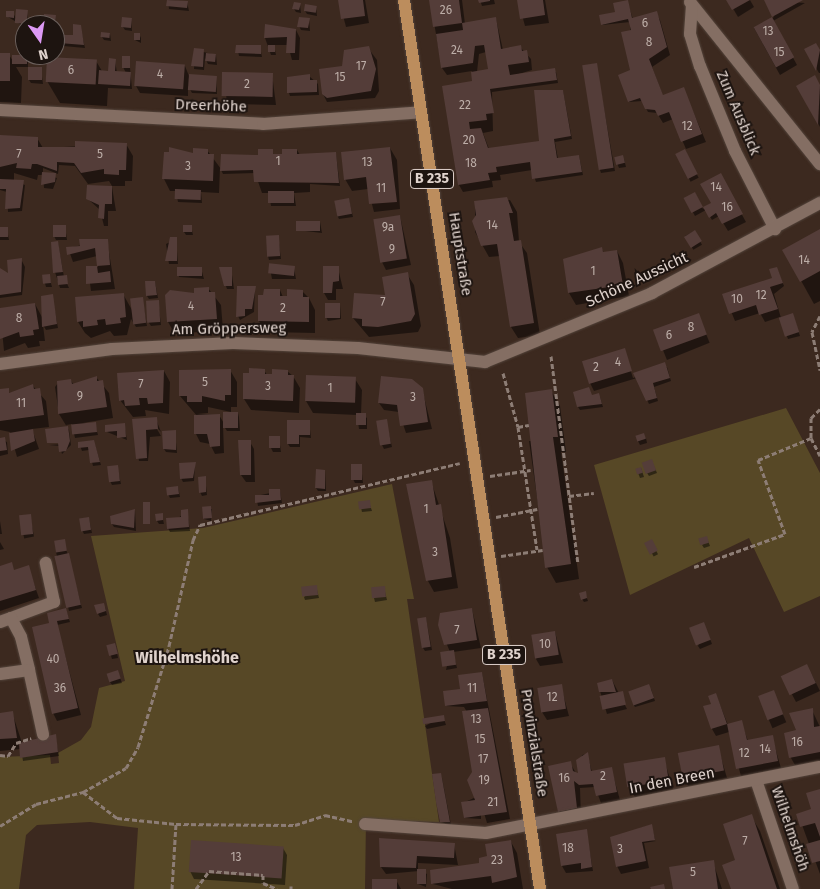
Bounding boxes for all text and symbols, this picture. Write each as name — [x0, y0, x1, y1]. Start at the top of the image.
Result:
house number: 26 — [440, 4, 452, 18]
north arrow — [15, 15, 65, 65]
house number: 6 — [642, 17, 648, 31]
house number: 13 — [762, 25, 774, 39]
house number: 8 — [646, 36, 652, 50]
house number: 24 — [451, 44, 463, 58]
text: N — [37, 45, 50, 63]
house number: 15 — [773, 46, 785, 60]
house number: 17 — [356, 60, 366, 74]
house number: 6 — [68, 64, 74, 78]
house number: 4 — [157, 68, 163, 82]
street label: Zum Ausblick — [712, 68, 764, 158]
house number: 15 — [334, 71, 346, 85]
house number: 2 — [244, 78, 250, 92]
street label: Dreerhöhe — [175, 96, 247, 116]
house number: 22 — [459, 99, 471, 113]
house number: 12 — [681, 120, 693, 134]
house number: 20 — [463, 134, 475, 148]
house number: 7 — [16, 148, 22, 162]
house number: 5 — [97, 148, 103, 162]
house number: 1 — [275, 155, 281, 169]
house number: 13 — [361, 156, 373, 170]
house number: 18 — [465, 157, 477, 171]
house number: 3 — [185, 160, 191, 174]
road number: B 235 — [410, 168, 454, 190]
house number: 14 — [710, 181, 722, 195]
house number: 11 — [376, 182, 386, 196]
house number: 16 — [721, 201, 733, 215]
street label: Hauptstraße — [445, 211, 475, 297]
house number: 14 — [486, 219, 498, 233]
house number: 9a — [382, 221, 394, 235]
house number: 9 — [389, 243, 395, 257]
street label: Schöne Aussicht — [583, 248, 691, 312]
house number: 14 — [798, 254, 810, 268]
house number: 1 — [590, 265, 596, 279]
house number: 12 — [755, 289, 767, 303]
house number: 10 — [731, 293, 743, 307]
house number: 7 — [380, 296, 386, 310]
house number: 4 — [188, 300, 194, 314]
house number: 2 — [280, 302, 286, 316]
house number: 8 — [16, 312, 22, 326]
street label: Am Gröppersweg — [172, 319, 286, 339]
house number: 8 — [688, 321, 694, 335]
house number: 6 — [666, 329, 672, 343]
house number: 4 — [615, 356, 621, 370]
house number: 2 — [593, 361, 599, 375]
house number: 5 — [202, 376, 208, 390]
house number: 7 — [138, 378, 144, 392]
house number: 3 — [265, 380, 271, 394]
house number: 1 — [327, 382, 333, 396]
house number: 9 — [77, 390, 83, 404]
house number: 3 — [410, 391, 416, 405]
house number: 11 — [16, 397, 26, 411]
house number: 1 — [423, 503, 429, 517]
house number: 3 — [432, 546, 438, 560]
house number: 7 — [454, 624, 460, 638]
house number: 10 — [539, 638, 551, 652]
road number: B 235 — [482, 644, 526, 666]
district label: Wilhelmshöhe — [135, 648, 239, 668]
house number: 40 — [46, 653, 60, 667]
house number: 36 — [54, 682, 66, 696]
house number: 11 — [467, 682, 477, 696]
street label: Provinzialstraße — [517, 688, 551, 798]
house number: 12 — [546, 691, 558, 705]
house number: 13 — [470, 713, 482, 727]
house number: 15 — [474, 733, 486, 747]
house number: 16 — [791, 736, 803, 750]
house number: 14 — [759, 743, 771, 757]
house number: 12 — [738, 747, 750, 761]
house number: 17 — [478, 753, 488, 767]
street label: In den Breen — [628, 764, 716, 798]
house number: 2 — [600, 770, 606, 784]
house number: 16 — [558, 772, 570, 786]
house number: 19 — [478, 774, 490, 788]
street label: Wilhelmshöh — [767, 784, 813, 874]
house number: 21 — [488, 796, 498, 810]
house number: 7 — [742, 835, 748, 849]
house number: 18 — [562, 842, 574, 856]
house number: 3 — [617, 843, 623, 857]
house number: 13 — [230, 851, 242, 865]
house number: 23 — [491, 854, 503, 868]
house number: 5 — [690, 866, 696, 880]

